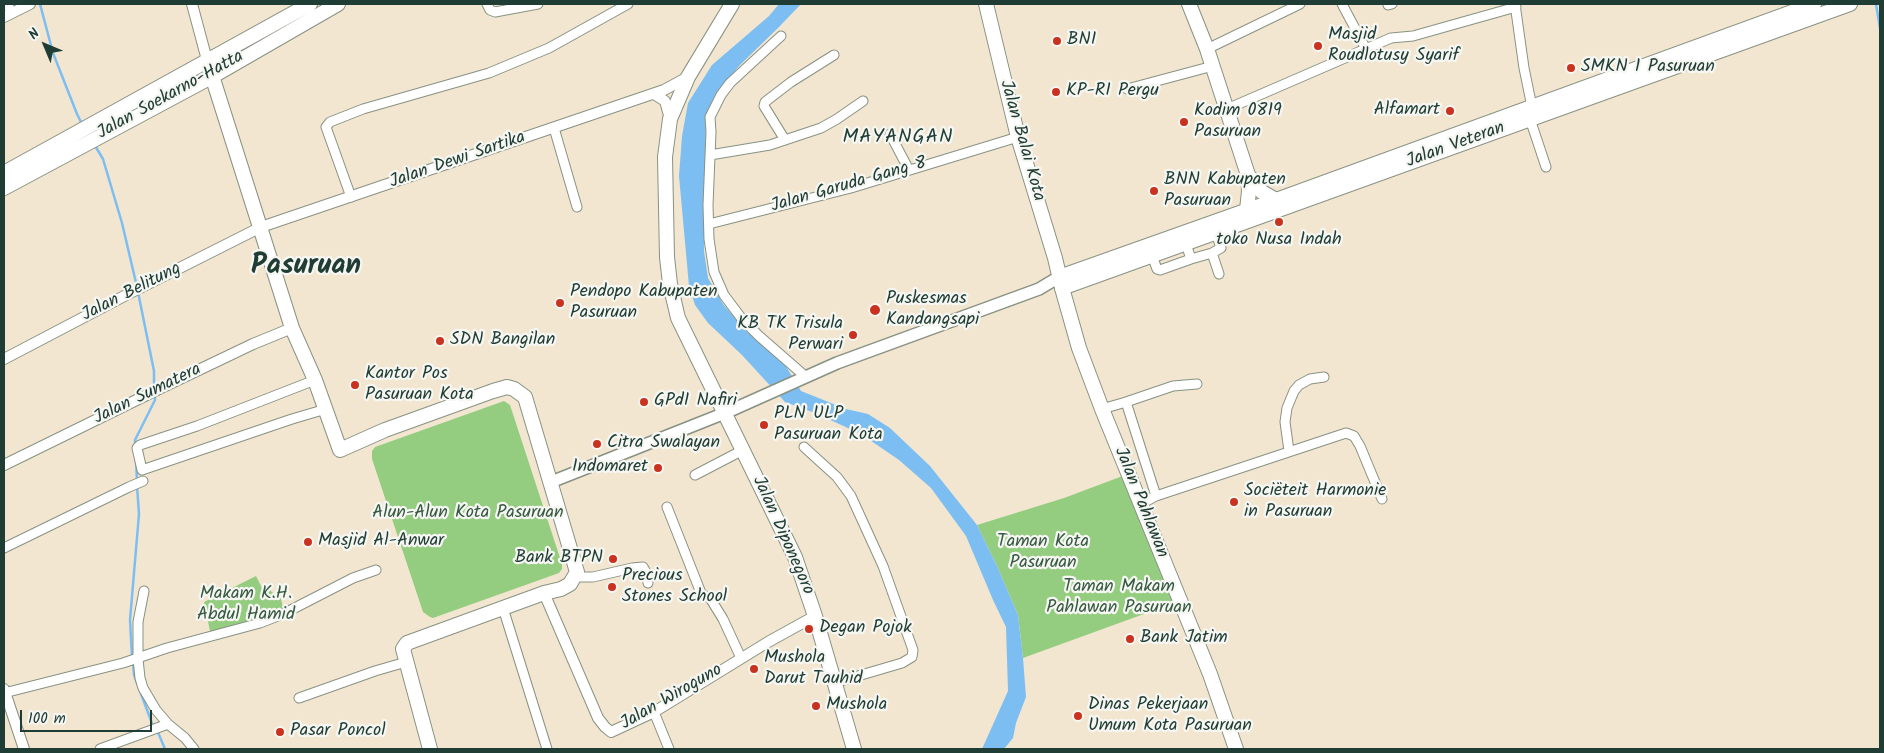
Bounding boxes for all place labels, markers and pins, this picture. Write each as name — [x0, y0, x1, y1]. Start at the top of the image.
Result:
place label: Masjid Roudlotusy Syarif — [1328, 25, 1459, 68]
place label: BNI — [1067, 30, 1096, 52]
marker: BNI — [1051, 35, 1063, 47]
marker: Masjid Roudlotusy Syarif — [1312, 40, 1324, 52]
place label: SMKN 1 Pasuruan — [1581, 57, 1715, 79]
marker: SMKN 1 Pasuruan — [1565, 62, 1577, 74]
place label: KP-RI Pergu — [1066, 81, 1159, 103]
marker: KP-RI Pergu — [1050, 86, 1062, 98]
place label: Alfamart — [1374, 100, 1440, 122]
place label: Kodim 0819 Pasuruan — [1194, 101, 1282, 144]
marker: Alfamart — [1444, 105, 1456, 117]
marker: Kodim 0819 Pasuruan — [1178, 116, 1190, 128]
place label: BNN Kabupaten Pasuruan — [1164, 170, 1286, 212]
marker: BNN Kabupaten Pasuruan — [1148, 185, 1160, 197]
marker: toko Nusa Indah — [1273, 216, 1285, 228]
place label: toko Nusa Indah — [1216, 230, 1342, 252]
place label: Pendopo Kabupaten Pasuruan — [570, 282, 717, 324]
place label: Puskesmas Kandangsapi — [886, 289, 979, 332]
marker: Pendopo Kabupaten Pasuruan — [554, 297, 566, 309]
marker: Puskesmas Kandangsapi — [868, 303, 882, 317]
place label: KB TK Trisula Perwari — [737, 314, 843, 356]
marker: KB TK Trisula Perwari — [847, 329, 859, 341]
place label: SDN Bangilan — [450, 330, 555, 352]
marker: SDN Bangilan — [434, 335, 446, 347]
place label: Kantor Pos Pasuruan Kota — [365, 364, 474, 406]
marker: Kantor Pos Pasuruan Kota — [349, 379, 361, 391]
place label: GPdI Nafiri — [654, 391, 737, 413]
marker: GPdI Nafiri — [638, 396, 650, 408]
place label: PLN ULP Pasuruan Kota — [774, 404, 883, 446]
marker: PLN ULP Pasuruan Kota — [758, 419, 770, 431]
place label: Citra Swalayan — [607, 433, 720, 455]
marker: Citra Swalayan — [591, 438, 603, 450]
place label: Indomaret — [572, 457, 648, 479]
marker: Indomaret — [652, 462, 664, 474]
place label: Sociëteit Harmonie in Pasuruan — [1244, 481, 1386, 524]
marker: Sociëteit Harmonie in Pasuruan — [1228, 496, 1240, 508]
place label: Masjid Al-Anwar — [318, 531, 444, 553]
marker: Masjid Al-Anwar — [302, 536, 314, 548]
place label: Bank BTPN — [515, 548, 603, 570]
marker: Bank BTPN — [607, 553, 619, 565]
place label: Precious Stones School — [622, 566, 727, 608]
marker: Precious Stones School — [606, 581, 618, 593]
place label: Degan Pojok — [819, 618, 912, 640]
marker: Degan Pojok — [803, 623, 815, 635]
place label: Bank Jatim — [1140, 628, 1228, 650]
marker: Bank Jatim — [1124, 633, 1136, 645]
place label: Mushola Darut Tauhid — [764, 648, 862, 691]
marker: Mushola Darut Tauhid — [748, 663, 760, 675]
place label: Mushola — [826, 695, 887, 717]
place label: Dinas Pekerjaan Umum Kota Pasuruan — [1088, 695, 1252, 738]
marker: Mushola — [810, 700, 822, 712]
marker: Dinas Pekerjaan Umum Kota Pasuruan — [1072, 710, 1084, 722]
place label: Pasar Poncol — [290, 721, 386, 743]
marker: Pasar Poncol — [274, 726, 286, 738]

